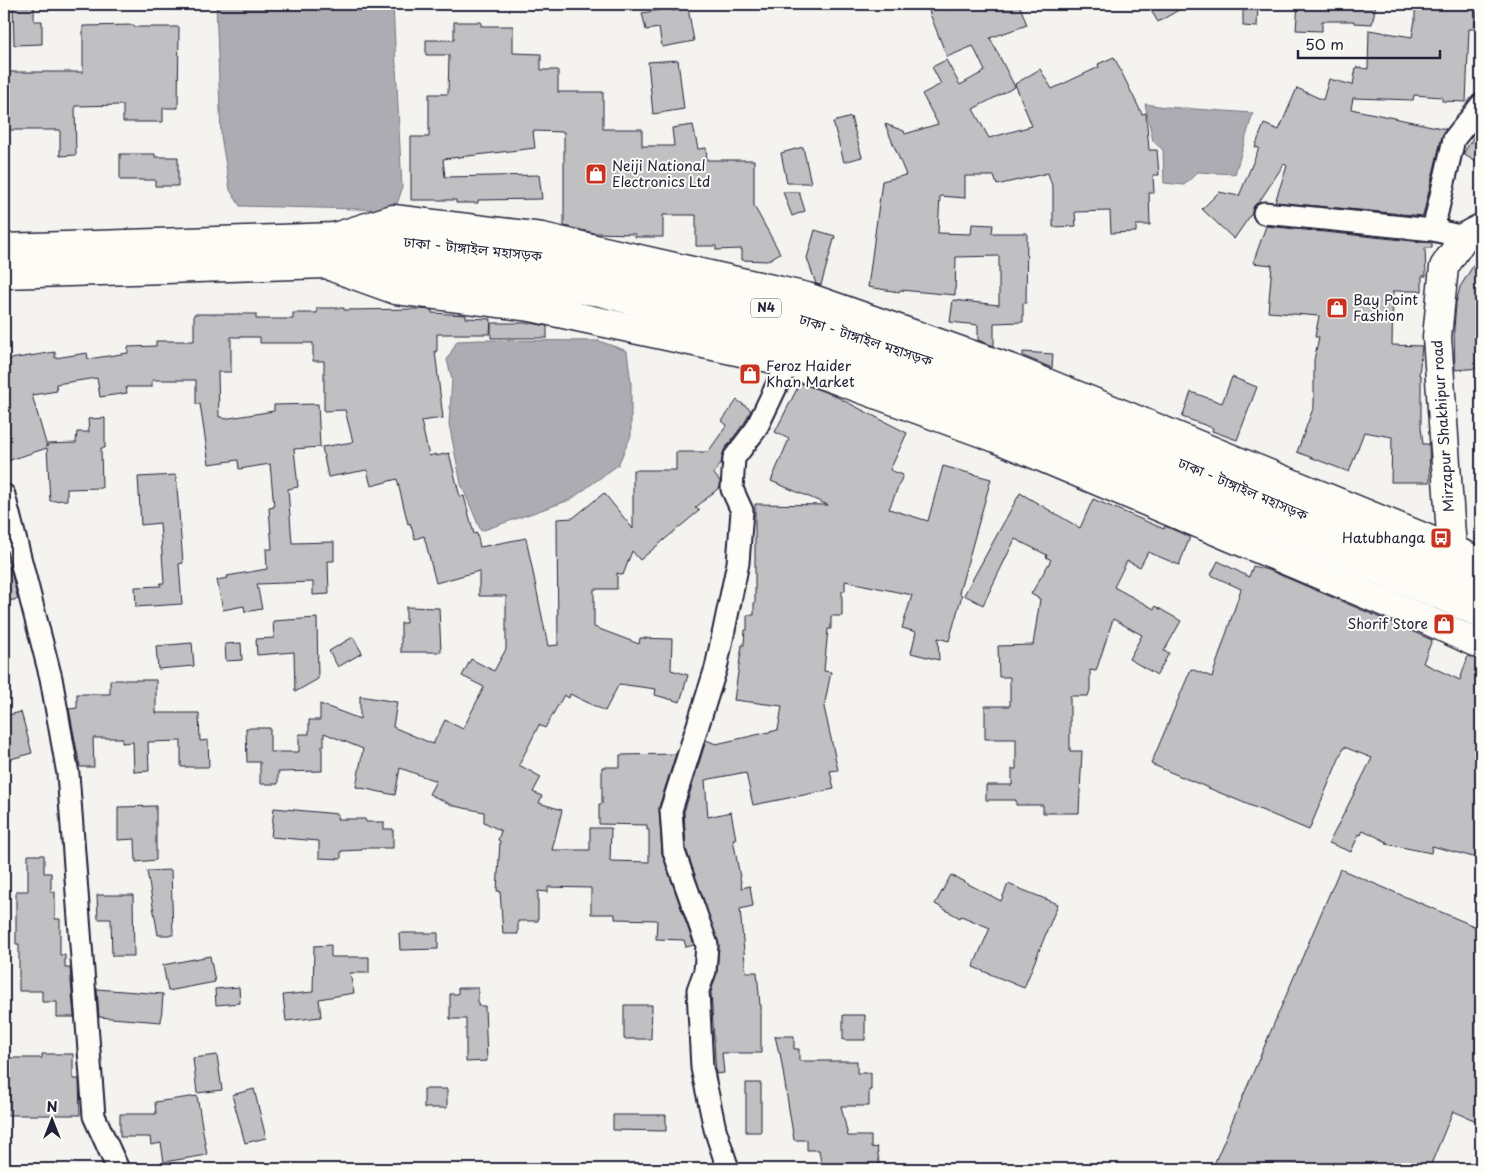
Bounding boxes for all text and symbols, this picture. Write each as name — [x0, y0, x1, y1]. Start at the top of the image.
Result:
scale bar — [1298, 28, 1440, 60]
text: 50 m — [1305, 32, 1344, 55]
place label: Neiji National Electronics Ltd — [612, 155, 710, 192]
shop icon: Neiji National Electronics Ltd — [584, 162, 608, 186]
street label: ঢাকা - টাঙ্গাইল মহাসড়ক — [402, 231, 544, 266]
place label: Bay Point Fashion — [1353, 289, 1418, 326]
shop icon: Bay Point Fashion — [1325, 296, 1349, 320]
road number: N4 — [751, 298, 781, 318]
street label: ঢাকা - টাঙ্গাইল মহাসড়ক — [796, 308, 936, 371]
street label: Mirzapur Shakhipur road — [1426, 339, 1459, 513]
place label: Feroz Haider Khan Market — [766, 355, 855, 392]
shop icon: Feroz Haider Khan Market — [738, 362, 762, 386]
street label: ঢাকা - টাঙ্গাইল মহাসড়ক — [1174, 451, 1312, 526]
bus stop icon: Hatubhanga — [1429, 526, 1453, 550]
place label: Hatubhanga — [1342, 527, 1425, 548]
shop icon: Shorif Store — [1432, 612, 1456, 636]
place label: Shorif Store — [1347, 613, 1428, 634]
north arrow — [28, 1096, 78, 1146]
text: N — [46, 1096, 58, 1117]

